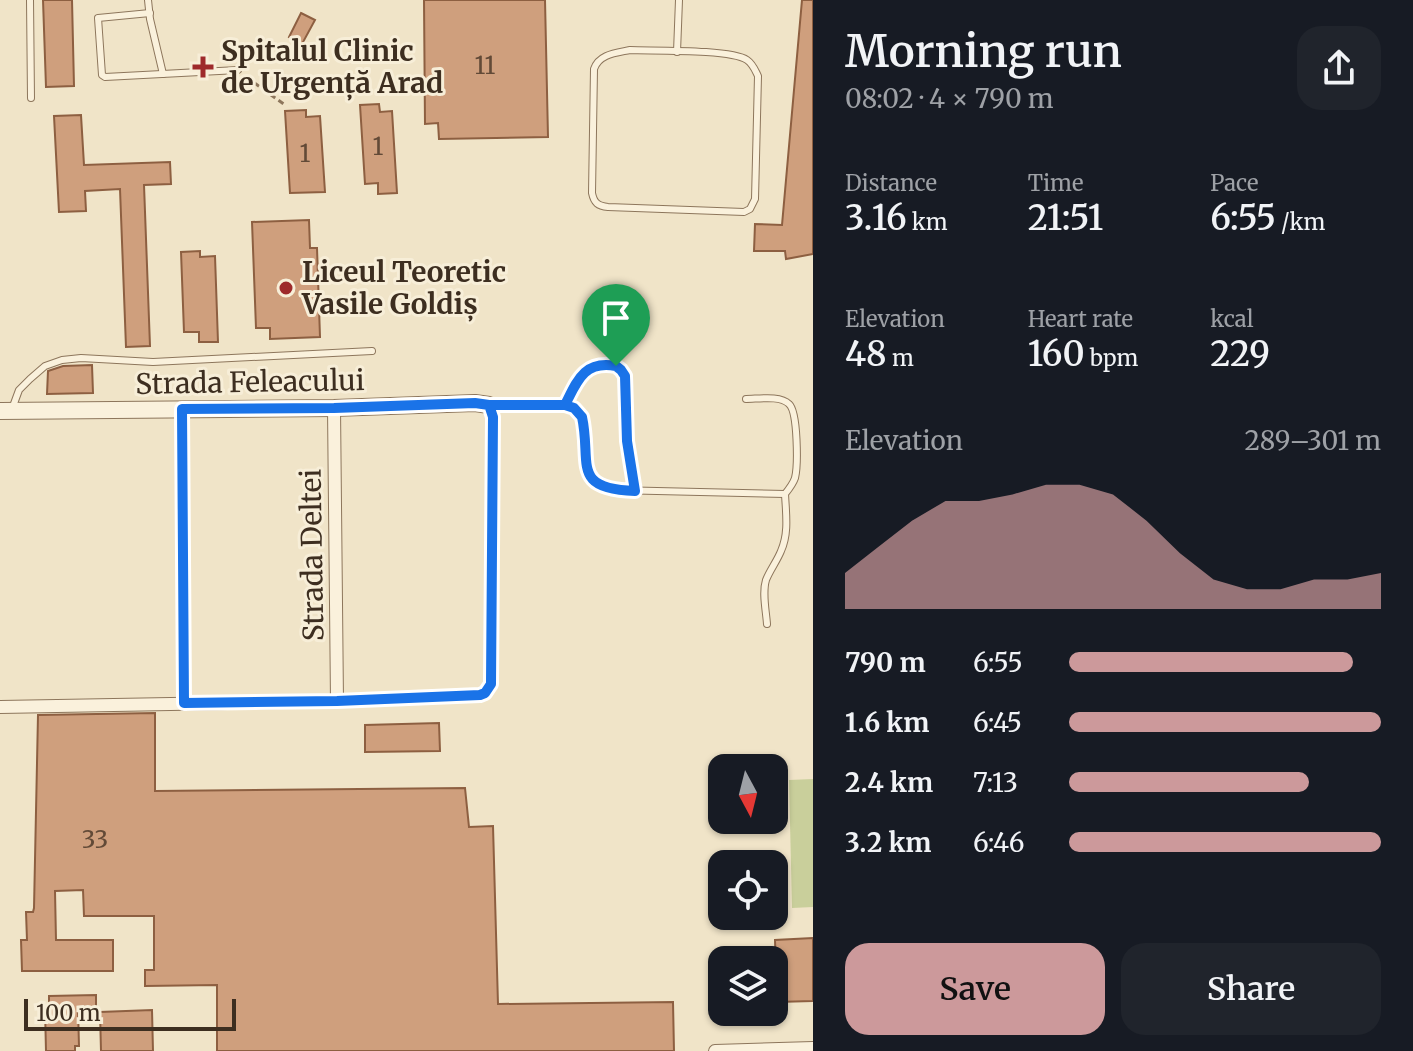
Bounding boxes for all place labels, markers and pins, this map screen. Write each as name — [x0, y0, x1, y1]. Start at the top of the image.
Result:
place label: Spitalul Clinic de Urgență Arad — [221, 33, 443, 101]
marker: Spitalul Clinic de Urgență Arad — [192, 56, 214, 78]
place label: Liceul Teoretic Vasile Goldiș — [301, 254, 506, 322]
marker: Liceul Teoretic Vasile Goldiș — [277, 279, 295, 297]
pin — [582, 284, 650, 366]

